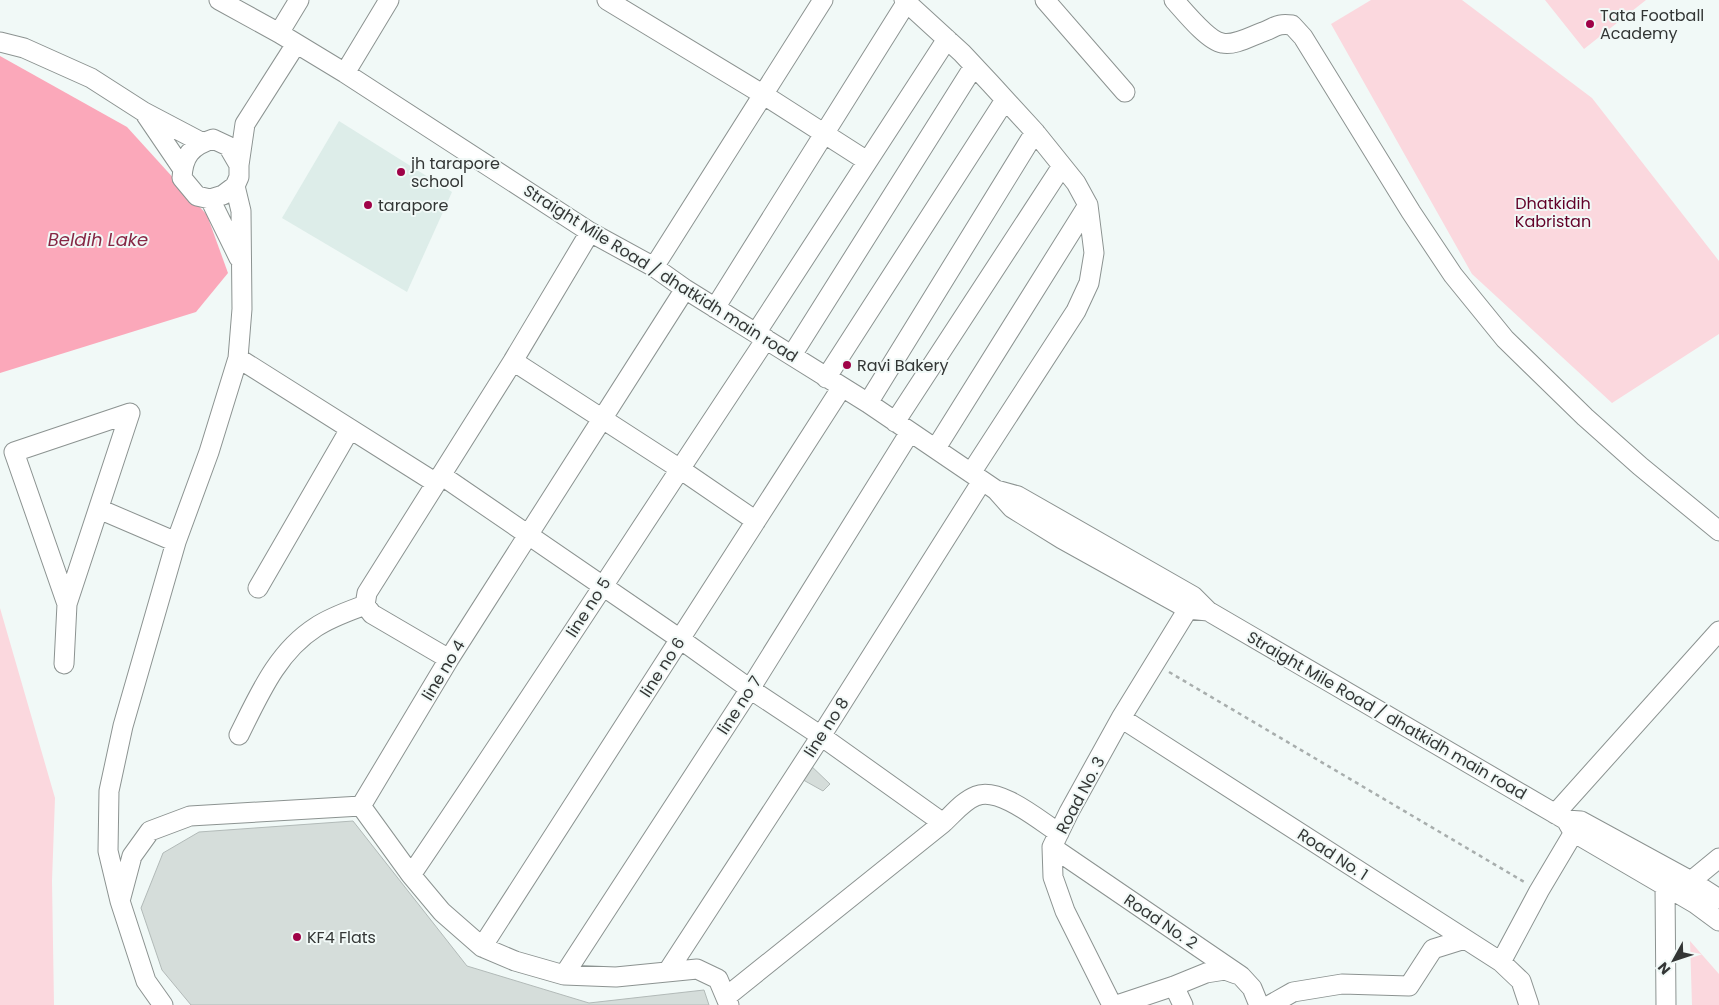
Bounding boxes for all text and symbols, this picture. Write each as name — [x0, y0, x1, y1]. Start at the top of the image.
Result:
place label: Tata Football Academy — [1600, 4, 1704, 45]
marker: Tata Football Academy — [1584, 18, 1596, 30]
place label: jh tarapore school — [410, 152, 500, 193]
marker: jh tarapore school — [395, 166, 407, 178]
street label: Straight Mile Road / dhatkidh main road — [519, 179, 802, 368]
park label: Dhatkidih Kabristan — [1515, 192, 1591, 233]
place label: tarapore — [378, 194, 448, 217]
marker: tarapore — [362, 199, 374, 211]
water label: Beldih Lake — [48, 227, 148, 252]
place label: Ravi Bakery — [857, 354, 949, 377]
marker: Ravi Bakery — [841, 359, 853, 371]
street label: line no 5 — [560, 573, 616, 642]
street label: Straight Mile Road / dhatkidh main road — [1243, 626, 1531, 805]
street label: line no 6 — [634, 633, 690, 702]
street label: line no 4 — [416, 636, 471, 705]
street label: line no 7 — [712, 671, 767, 739]
street label: line no 8 — [798, 693, 854, 762]
street label: Road No. 3 — [1050, 753, 1110, 838]
street label: Road No. 1 — [1293, 823, 1373, 886]
street label: Road No. 2 — [1119, 888, 1202, 954]
place label: KF4 Flats — [307, 926, 376, 949]
marker: KF4 Flats — [291, 931, 303, 943]
north arrow — [1649, 935, 1699, 985]
text: N — [1653, 958, 1675, 979]

